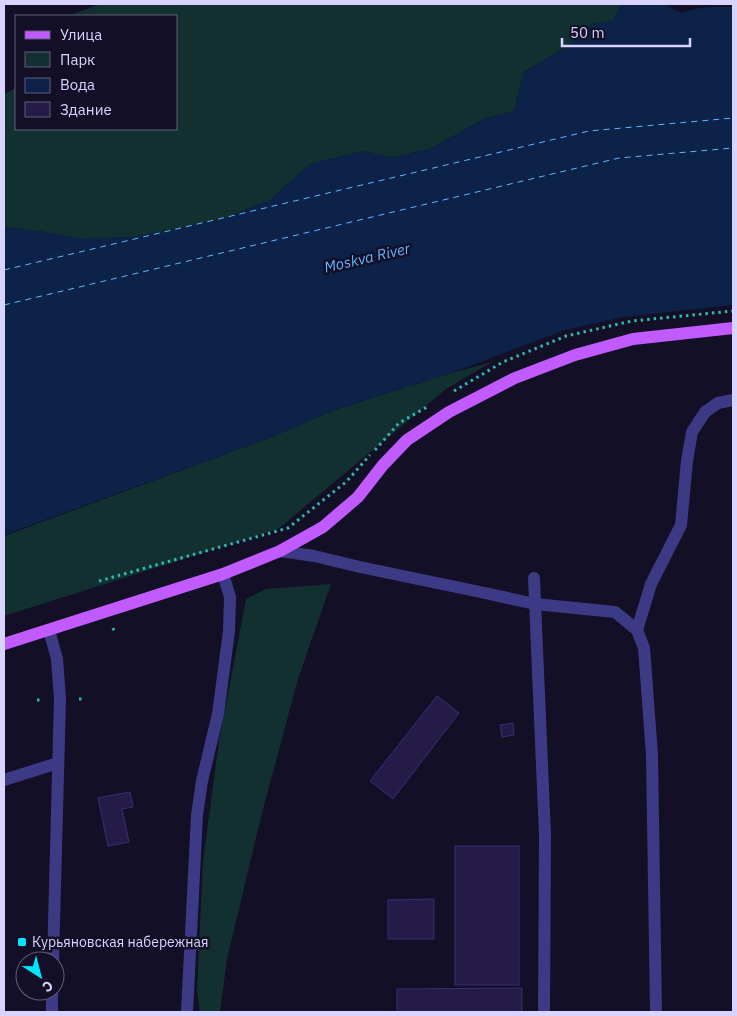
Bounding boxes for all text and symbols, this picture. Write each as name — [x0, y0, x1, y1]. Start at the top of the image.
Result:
legend — [15, 15, 178, 130]
scale bar — [562, 15, 690, 47]
text: 50 m — [570, 23, 605, 42]
text: Улица — [60, 25, 102, 44]
text: Парк — [60, 50, 95, 69]
text: Вода — [60, 75, 95, 94]
text: Здание — [60, 100, 112, 119]
water label: Moskva River — [322, 238, 412, 277]
place label: Курьяновская набережная — [32, 933, 208, 951]
marker: Курьяновская набережная — [16, 936, 28, 948]
north arrow — [15, 951, 65, 1001]
text: С — [39, 977, 57, 996]

